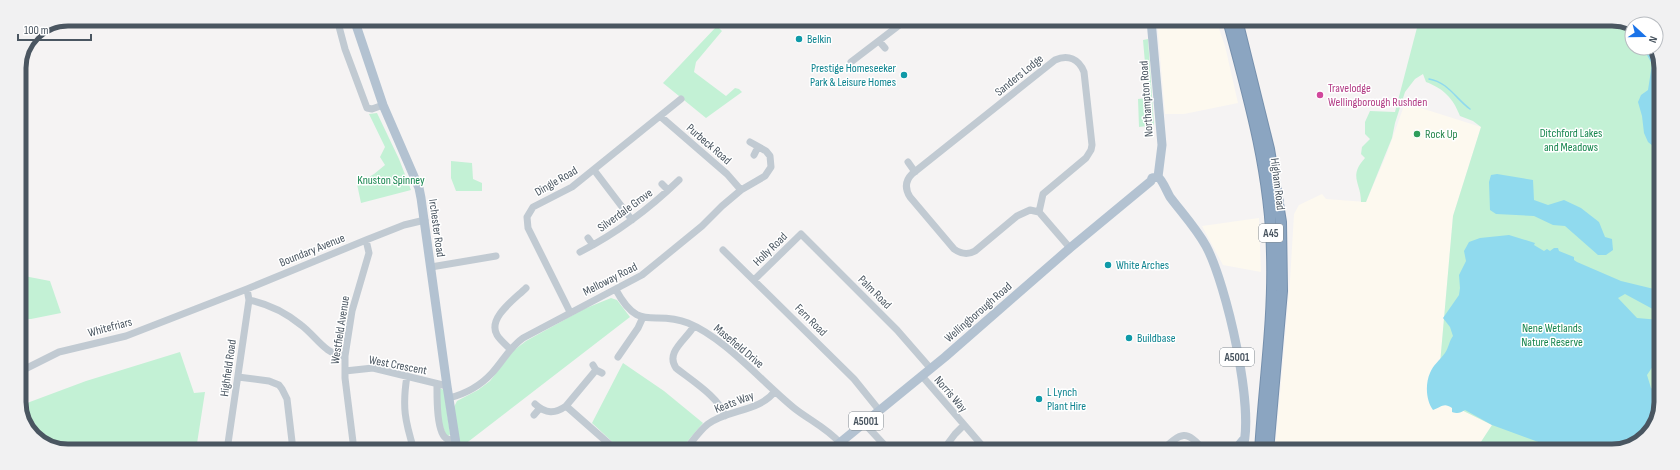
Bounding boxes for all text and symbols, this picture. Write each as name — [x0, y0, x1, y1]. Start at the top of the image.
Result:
scale bar — [18, 16, 91, 42]
north arrow — [1624, 16, 1664, 56]
text: 100 m — [24, 23, 49, 38]
place label: Belkin — [807, 32, 831, 47]
marker: Belkin — [794, 34, 804, 44]
text: N — [1646, 34, 1660, 45]
street label: Sanders Lodge — [992, 51, 1047, 99]
street label: Northampton Road — [1136, 60, 1157, 138]
place label: Prestige Homeseeker Park & Leisure Homes — [810, 61, 897, 90]
marker: Prestige Homeseeker Park & Leisure Homes — [899, 70, 909, 80]
place label: Travelodge Wellingborough Rushden — [1328, 81, 1427, 110]
marker: Travelodge Wellingborough Rushden — [1315, 90, 1325, 100]
street label: Purbeck Road — [683, 121, 734, 168]
park label: Ditchford Lakes and Meadows — [1540, 126, 1602, 155]
place label: Rock Up — [1425, 127, 1458, 142]
marker: Rock Up — [1412, 129, 1422, 139]
street label: Higham Road — [1267, 157, 1288, 211]
street label: Dingle Road — [532, 163, 580, 200]
park label: Knuston Spinney — [357, 173, 425, 188]
street label: Silverdale Grove — [595, 185, 656, 235]
street label: Irchester Road — [425, 198, 448, 258]
road number: A45 — [1259, 224, 1283, 242]
street label: Holly Road — [750, 229, 791, 269]
street label: Boundary Avenue — [277, 230, 347, 270]
place label: White Arches — [1116, 258, 1169, 273]
street label: Melloway Road — [581, 259, 640, 300]
marker: White Arches — [1103, 260, 1113, 270]
street label: Palm Road — [855, 272, 895, 312]
street label: Wellingborough Road — [942, 279, 1015, 346]
street label: Westfield Avenue — [328, 295, 353, 365]
street label: Fern Road — [791, 301, 830, 340]
street label: Whitefriars — [87, 314, 134, 341]
street label: Masefield Drive — [710, 321, 767, 372]
park label: Nene Wetlands Nature Reserve — [1521, 321, 1583, 350]
place label: Buildbase — [1137, 331, 1176, 346]
marker: Buildbase — [1124, 333, 1134, 343]
street label: Highfield Road — [217, 339, 240, 398]
road number: A5001 — [1220, 348, 1254, 366]
street label: West Crescent — [368, 353, 429, 379]
street label: Norris Way — [931, 373, 971, 416]
place label: L Lynch Plant Hire — [1047, 385, 1086, 414]
street label: Keats Way — [712, 388, 756, 417]
marker: L Lynch Plant Hire — [1034, 394, 1044, 404]
road number: A5001 — [849, 412, 883, 430]

